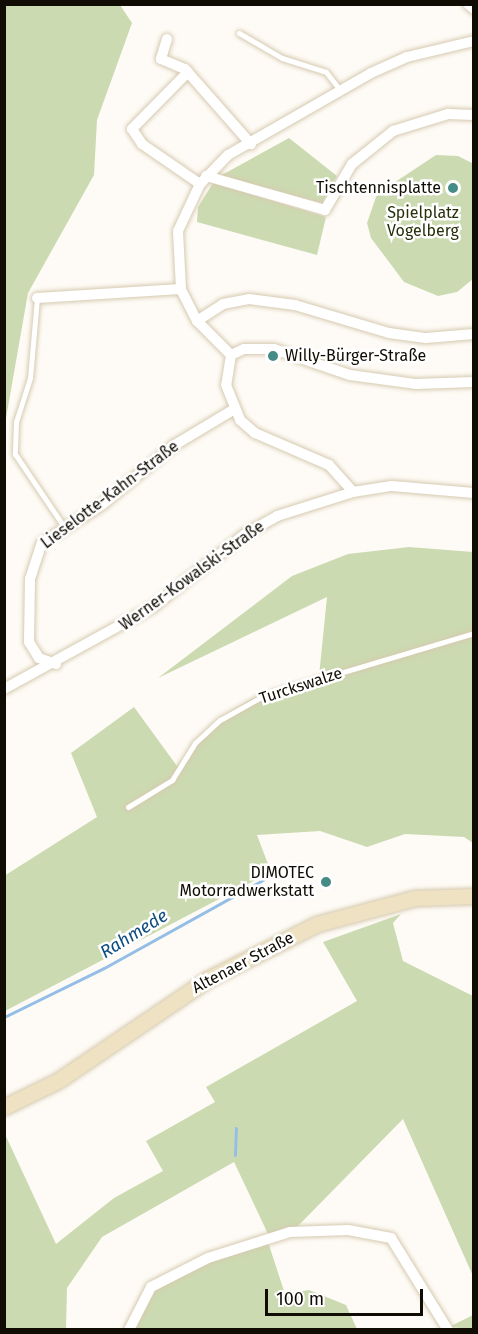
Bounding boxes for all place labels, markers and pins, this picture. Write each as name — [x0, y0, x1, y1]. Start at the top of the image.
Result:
place label: Tischtennisplatte — [316, 178, 441, 198]
marker: Tischtennisplatte — [446, 181, 460, 195]
place label: Willy-Bürger-Straße — [285, 346, 426, 366]
marker: Willy-Bürger-Straße — [266, 349, 280, 363]
place label: DIMOTEC Motorradwerkstatt — [179, 863, 314, 901]
marker: DIMOTEC Motorradwerkstatt — [319, 875, 333, 889]

